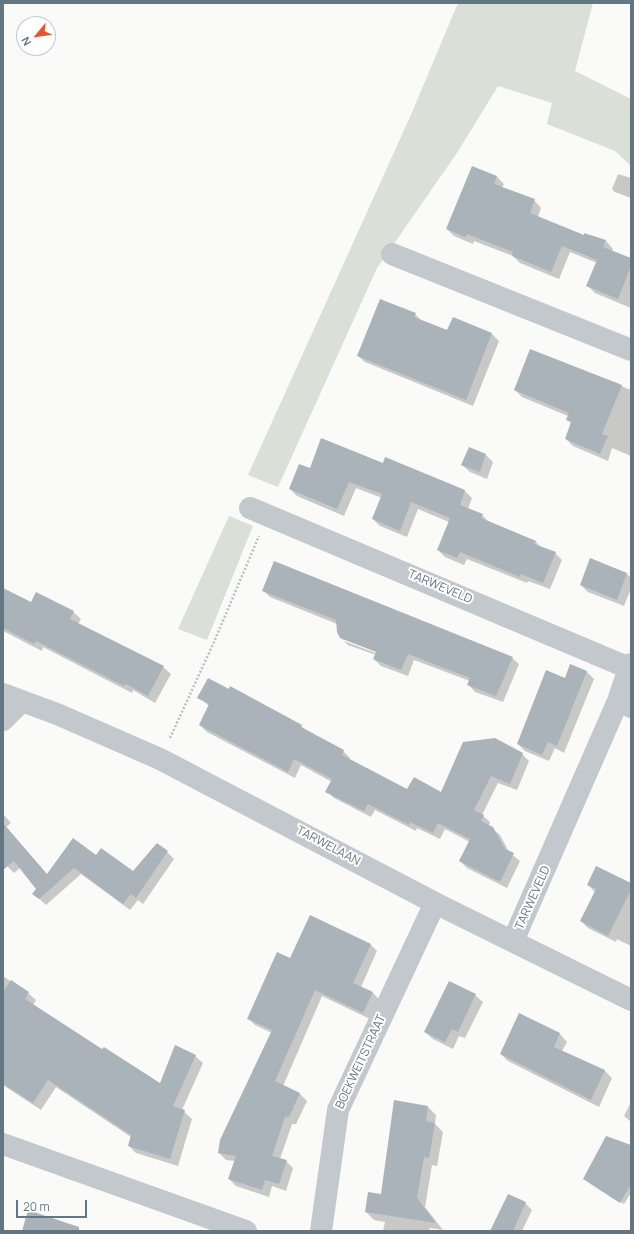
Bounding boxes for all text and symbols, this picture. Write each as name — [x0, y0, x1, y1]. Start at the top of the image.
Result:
north arrow — [16, 16, 56, 56]
text: N — [17, 34, 34, 49]
street label: TARWEVELD — [406, 567, 474, 607]
street label: TARWELAAN — [294, 823, 362, 869]
street label: TARWEVELD — [513, 864, 553, 932]
street label: BOEKWEITSTRAAT — [333, 1013, 389, 1111]
scale bar — [18, 1192, 89, 1218]
text: 20 m — [23, 1198, 50, 1215]

